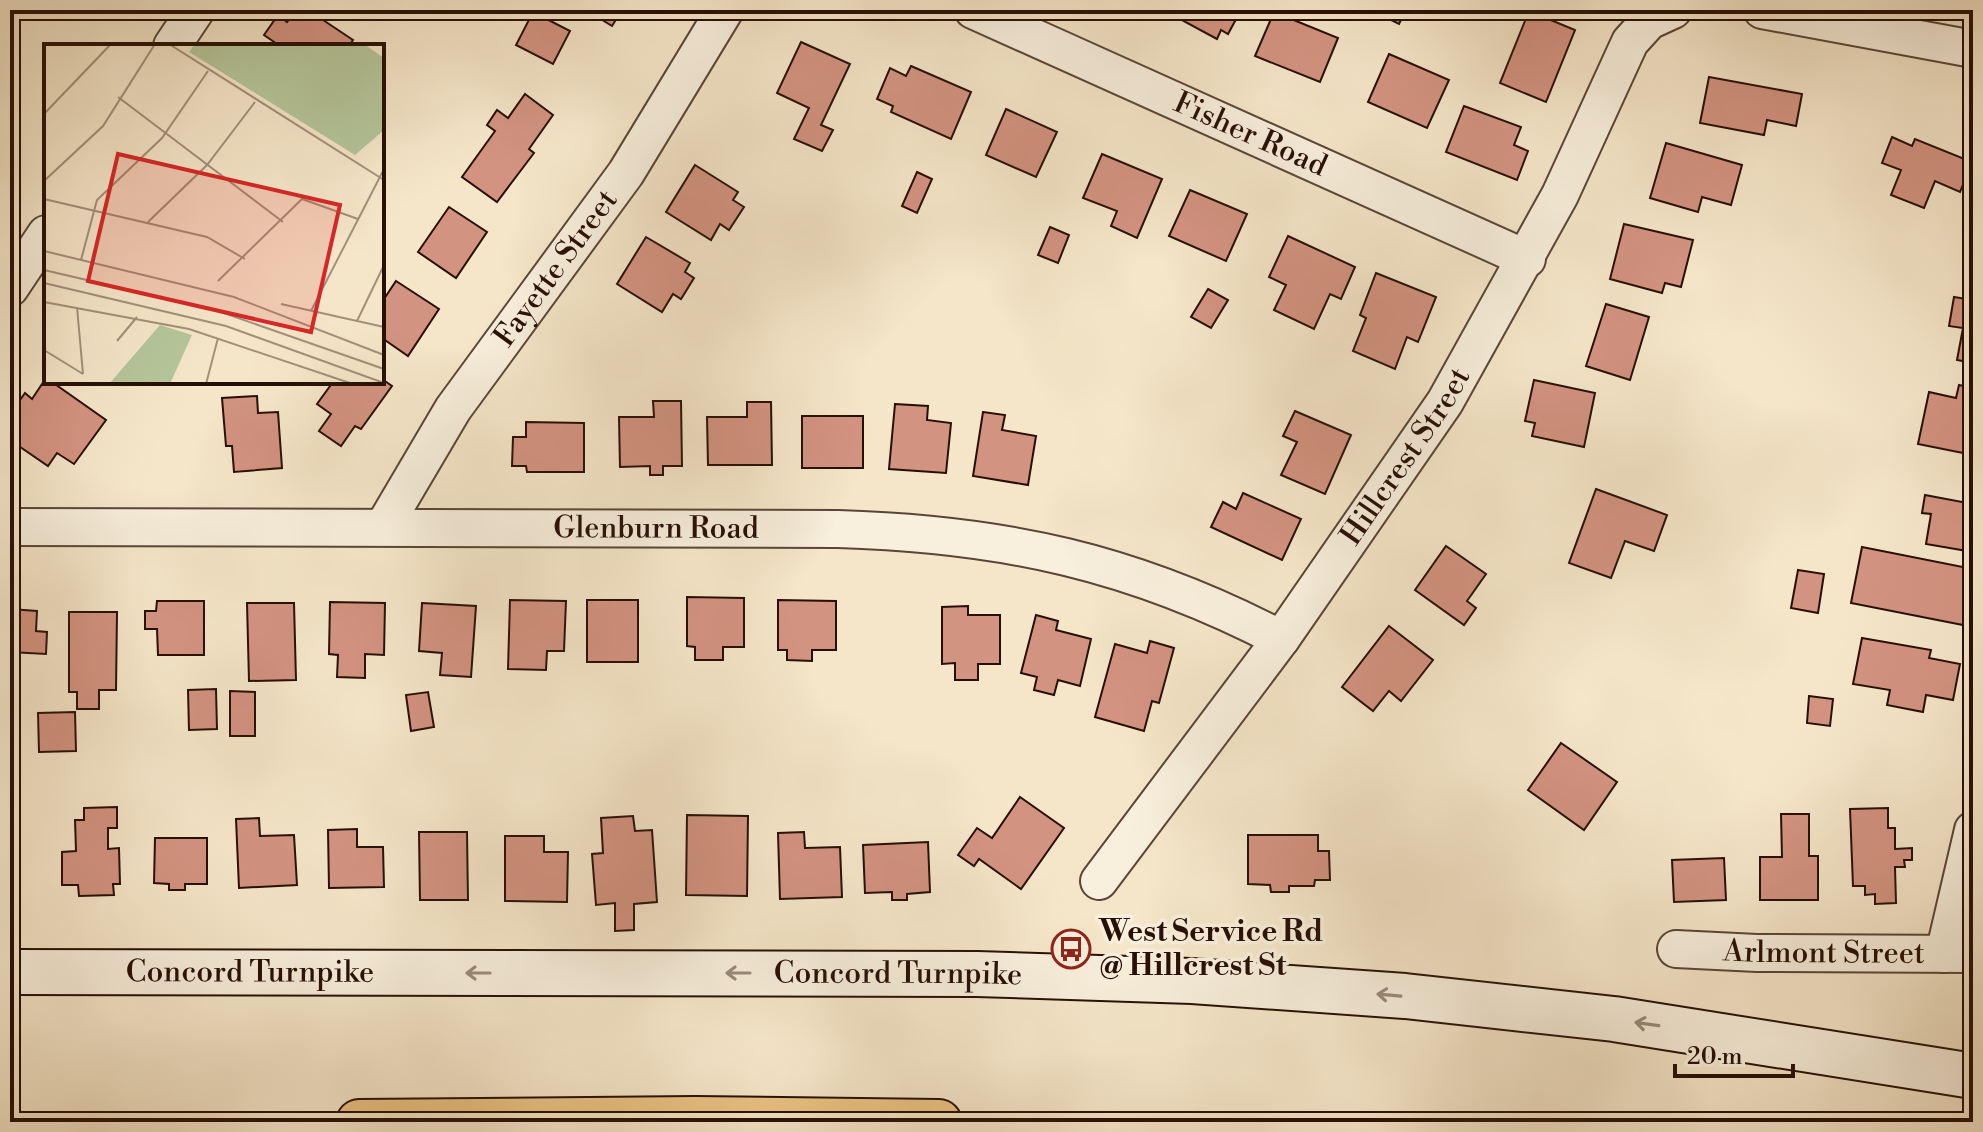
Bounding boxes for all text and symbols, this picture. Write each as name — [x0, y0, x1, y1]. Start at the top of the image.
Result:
inset map — [44, 44, 384, 384]
street label: Fisher Road — [1168, 84, 1333, 186]
street label: Fayette Street — [486, 182, 626, 355]
street label: Hillcrest Street — [1332, 361, 1479, 553]
street label: Glenburn Road — [553, 509, 759, 548]
place label: West Service Rd @ Hillcrest St — [1098, 913, 1323, 985]
bus stop icon: West Service Rd @ Hillcrest St — [1050, 928, 1092, 970]
street label: Arlmont Street — [1721, 932, 1925, 973]
street label: Concord Turnpike — [126, 953, 374, 992]
street label: Concord Turnpike — [774, 955, 1023, 994]
one-way arrow — [465, 965, 492, 981]
one-way arrow — [725, 965, 752, 981]
one-way arrow — [1376, 987, 1403, 1002]
one-way arrow — [1635, 1016, 1660, 1031]
scale bar — [1675, 1028, 1793, 1078]
text: 20 m — [1687, 1042, 1743, 1072]

